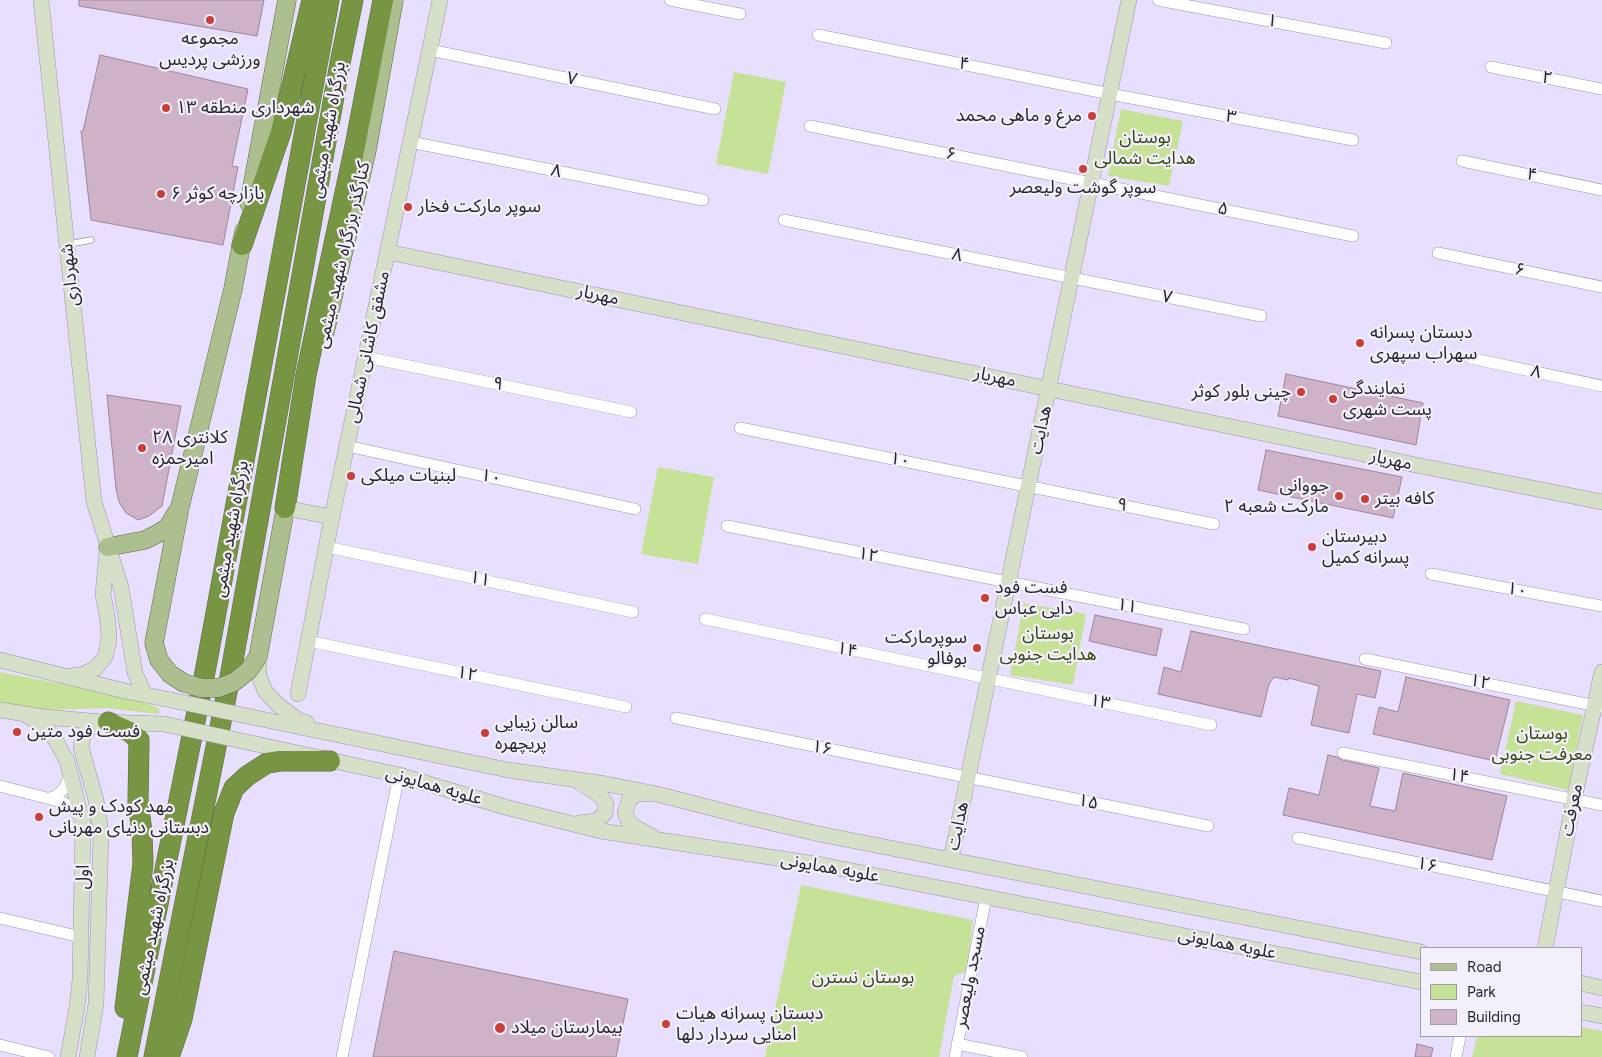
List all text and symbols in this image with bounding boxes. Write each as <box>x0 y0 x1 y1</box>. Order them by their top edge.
street label: ۱ <box>1265 9 1279 33</box>
marker: مجموعه ورزشی پردیس <box>204 14 216 26</box>
place label: مجموعه ورزشی پردیس <box>159 28 261 70</box>
street label: ۴ <box>957 52 971 76</box>
street label: بزرگراه شهید میثمی <box>305 60 351 200</box>
street label: ۲ <box>1540 66 1554 90</box>
street label: ۷ <box>565 67 579 91</box>
place label: شهرداری منطقه ۱۳ <box>176 97 315 119</box>
marker: شهرداری منطقه ۱۳ <box>160 102 172 114</box>
place label: مرغ و ماهی محمد <box>956 105 1082 127</box>
street label: ۳ <box>1224 105 1238 129</box>
marker: مرغ و ماهی محمد <box>1086 110 1098 122</box>
park label: بوستان هدایت شمالی <box>1094 127 1196 170</box>
street label: ۶ <box>944 142 958 166</box>
street label: کنارگذر بزرگراه شهید میثمی <box>311 159 375 351</box>
street label: ۸ <box>549 159 563 183</box>
marker: سوپر گوشت ولیعصر <box>1077 163 1089 175</box>
street label: ۴ <box>1525 163 1539 187</box>
place label: سوپر گوشت ولیعصر <box>1010 177 1156 199</box>
place label: بازارچه کوثر ۶ <box>171 183 264 205</box>
marker: بازارچه کوثر ۶ <box>155 188 167 200</box>
place label: سوپر مارکت فخار <box>418 196 541 218</box>
street label: ۵ <box>1216 197 1230 221</box>
marker: سوپر مارکت فخار <box>402 201 414 213</box>
street label: شهرداری <box>56 243 84 307</box>
street label: ۸ <box>950 243 964 267</box>
street label: ۶ <box>1513 258 1527 282</box>
street label: مشفق کاشانی شمالی <box>341 269 395 425</box>
street label: مهریار <box>575 280 621 310</box>
street label: ۷ <box>1160 285 1174 309</box>
place label: دبستان پسرانه سهراب سپهری <box>1370 322 1477 364</box>
marker: دبستان پسرانه سهراب سپهری <box>1354 337 1366 349</box>
street label: ۸ <box>1529 360 1543 384</box>
street label: مهریار <box>972 362 1018 392</box>
street label: ۹ <box>491 372 505 396</box>
place label: نمایندگی پست شهری <box>1343 378 1432 420</box>
place label: چینی بلور کوثر <box>1192 381 1291 403</box>
marker: چینی بلور کوثر <box>1295 386 1307 398</box>
marker: نمایندگی پست شهری <box>1327 393 1339 405</box>
street label: هدایت <box>1025 404 1057 456</box>
place label: کلانتری ۲۸ امیرحمزه <box>152 427 228 469</box>
marker: کلانتری ۲۸ امیرحمزه <box>136 442 148 454</box>
street label: مهریار <box>1368 445 1414 475</box>
street label: ۱۰ <box>888 447 912 473</box>
street label: بزرگراه شهید میثمی <box>208 459 254 599</box>
street label: ۱۰ <box>479 464 503 490</box>
place label: لبنیات میلکی <box>361 465 456 487</box>
marker: لبنیات میلکی <box>345 470 357 482</box>
place label: جووانی مارکت شعبه ۲ <box>1224 475 1329 518</box>
place label: کافه بیتر <box>1375 488 1434 510</box>
marker: جووانی مارکت شعبه ۲ <box>1333 490 1345 502</box>
street label: ۹ <box>1115 493 1129 517</box>
marker: کافه بیتر <box>1359 493 1371 505</box>
place label: دبیرستان پسرانه کمیل <box>1322 526 1409 568</box>
marker: دبیرستان پسرانه کمیل <box>1306 541 1318 553</box>
street label: ۱۲ <box>856 542 880 568</box>
street label: ۱۱ <box>468 566 492 592</box>
place label: فست فود دایی عباس <box>995 577 1073 620</box>
street label: ۱۰ <box>1505 577 1529 603</box>
marker: فست فود دایی عباس <box>979 592 991 604</box>
street label: ۱۱ <box>1115 593 1139 619</box>
park label: بوستان هدایت جنوبی <box>999 623 1097 666</box>
place label: سوپرمارکت بوفالو <box>885 627 967 670</box>
street label: ۱۴ <box>835 637 859 663</box>
marker: سوپرمارکت بوفالو <box>971 642 983 654</box>
street label: ۱۲ <box>455 661 479 687</box>
street label: ۱۲ <box>1468 669 1492 695</box>
street label: ۱۳ <box>1088 689 1112 715</box>
place label: سالن زیبایی پریچهره <box>495 712 578 754</box>
place label: فست فود متین <box>27 721 140 743</box>
park label: بوستان معرفت جنوبی <box>1492 723 1592 766</box>
marker: فست فود متین <box>11 726 23 738</box>
marker: سالن زیبایی پریچهره <box>479 727 491 739</box>
street label: ۱۶ <box>810 735 834 761</box>
street label: علویه همایونی <box>383 762 485 810</box>
street label: ۱۴ <box>1447 763 1471 789</box>
street label: معرفت <box>1556 782 1588 838</box>
street label: ۱۵ <box>1076 789 1100 815</box>
place label: مهد کودک و پیش دبستانی دنیای‌ مهربانی <box>49 796 209 839</box>
street label: هدایت <box>942 800 974 852</box>
marker: مهد کودک و پیش دبستانی دنیای‌ مهربانی <box>33 811 45 823</box>
street label: علویه همایونی <box>779 849 881 887</box>
street label: ۱۶ <box>1415 852 1439 878</box>
street label: بزرگراه شهید میثمی <box>129 857 179 997</box>
street label: اول <box>72 864 94 890</box>
street label: مسجد ولیعصر <box>950 924 990 1030</box>
street label: علویه همایونی <box>1176 924 1278 964</box>
legend <box>1420 947 1582 1037</box>
text: Road <box>1467 958 1502 976</box>
park label: بوستان نسترن <box>812 967 914 989</box>
text: Park <box>1467 983 1496 1001</box>
place label: دبستان پسرانه هیات امنایی سردار دلها <box>676 1003 823 1046</box>
text: Building <box>1467 1008 1521 1026</box>
place label: بیمارستان میلاد <box>511 1017 623 1039</box>
marker: دبستان پسرانه هیات امنایی سردار دلها <box>660 1018 672 1030</box>
marker: بیمارستان میلاد <box>493 1021 507 1035</box>

